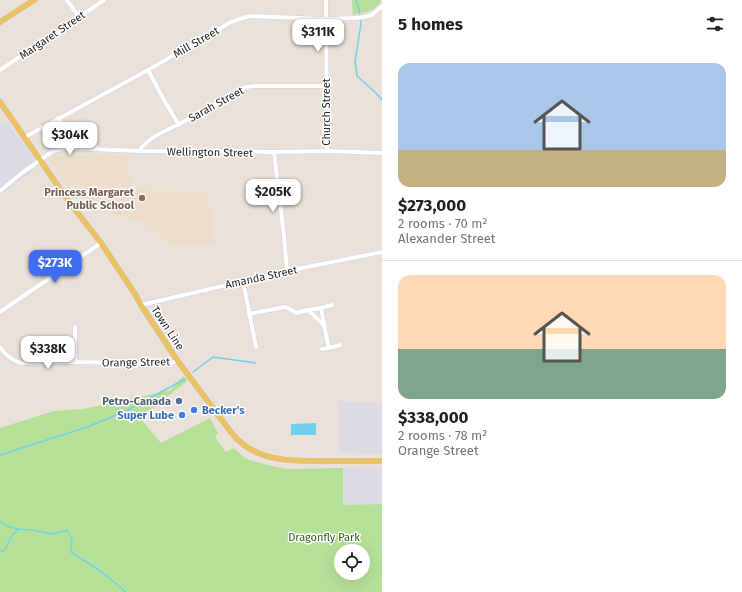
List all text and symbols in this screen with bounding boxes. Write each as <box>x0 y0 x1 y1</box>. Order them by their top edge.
street label: Margaret Street <box>17 9 88 62</box>
icon: filters <box>704 13 726 35</box>
text: 5 homes <box>398 14 463 35</box>
pin: $311K <box>290 19 346 53</box>
street label: Mill Street <box>171 24 222 61</box>
text: $311K <box>301 24 335 39</box>
street label: Church Street <box>320 78 333 146</box>
street label: Sarah Street <box>186 84 246 125</box>
icon: home <box>526 89 598 161</box>
pin: $304K <box>42 122 98 156</box>
text: $304K <box>51 127 89 142</box>
street label: Wellington Street <box>167 145 253 160</box>
pin: $205K <box>245 179 301 213</box>
text: $205K <box>255 184 291 199</box>
place label: Princess Margaret Public School <box>44 186 135 212</box>
marker: Princess Margaret Public School <box>137 193 147 203</box>
text: $273,000 <box>398 195 466 216</box>
text: 2 rooms · 70 m² <box>398 216 488 231</box>
text: Alexander Street <box>398 231 496 246</box>
pin: $273K <box>27 250 83 284</box>
text: $273K <box>38 255 72 270</box>
street label: Amanda Street <box>224 263 298 291</box>
icon: home <box>526 301 598 373</box>
street label: Town Line <box>149 304 187 353</box>
pin: $338K <box>20 336 76 370</box>
text: $338K <box>30 341 66 356</box>
street label: Orange Street <box>102 355 170 370</box>
place label: Petro-Canada <box>102 395 171 408</box>
marker: Petro-Canada <box>174 396 184 406</box>
place label: Becker's <box>202 404 245 417</box>
marker: Becker's <box>189 405 199 415</box>
text: $338,000 <box>398 407 469 428</box>
place label: Super Lube <box>117 409 174 422</box>
marker: Super Lube <box>177 410 187 420</box>
text: 2 rooms · 78 m² <box>398 428 487 443</box>
text: Orange Street <box>398 443 479 458</box>
park label: Dragonfly Park <box>288 531 360 544</box>
map controls <box>334 544 370 580</box>
button: locate <box>334 544 370 580</box>

